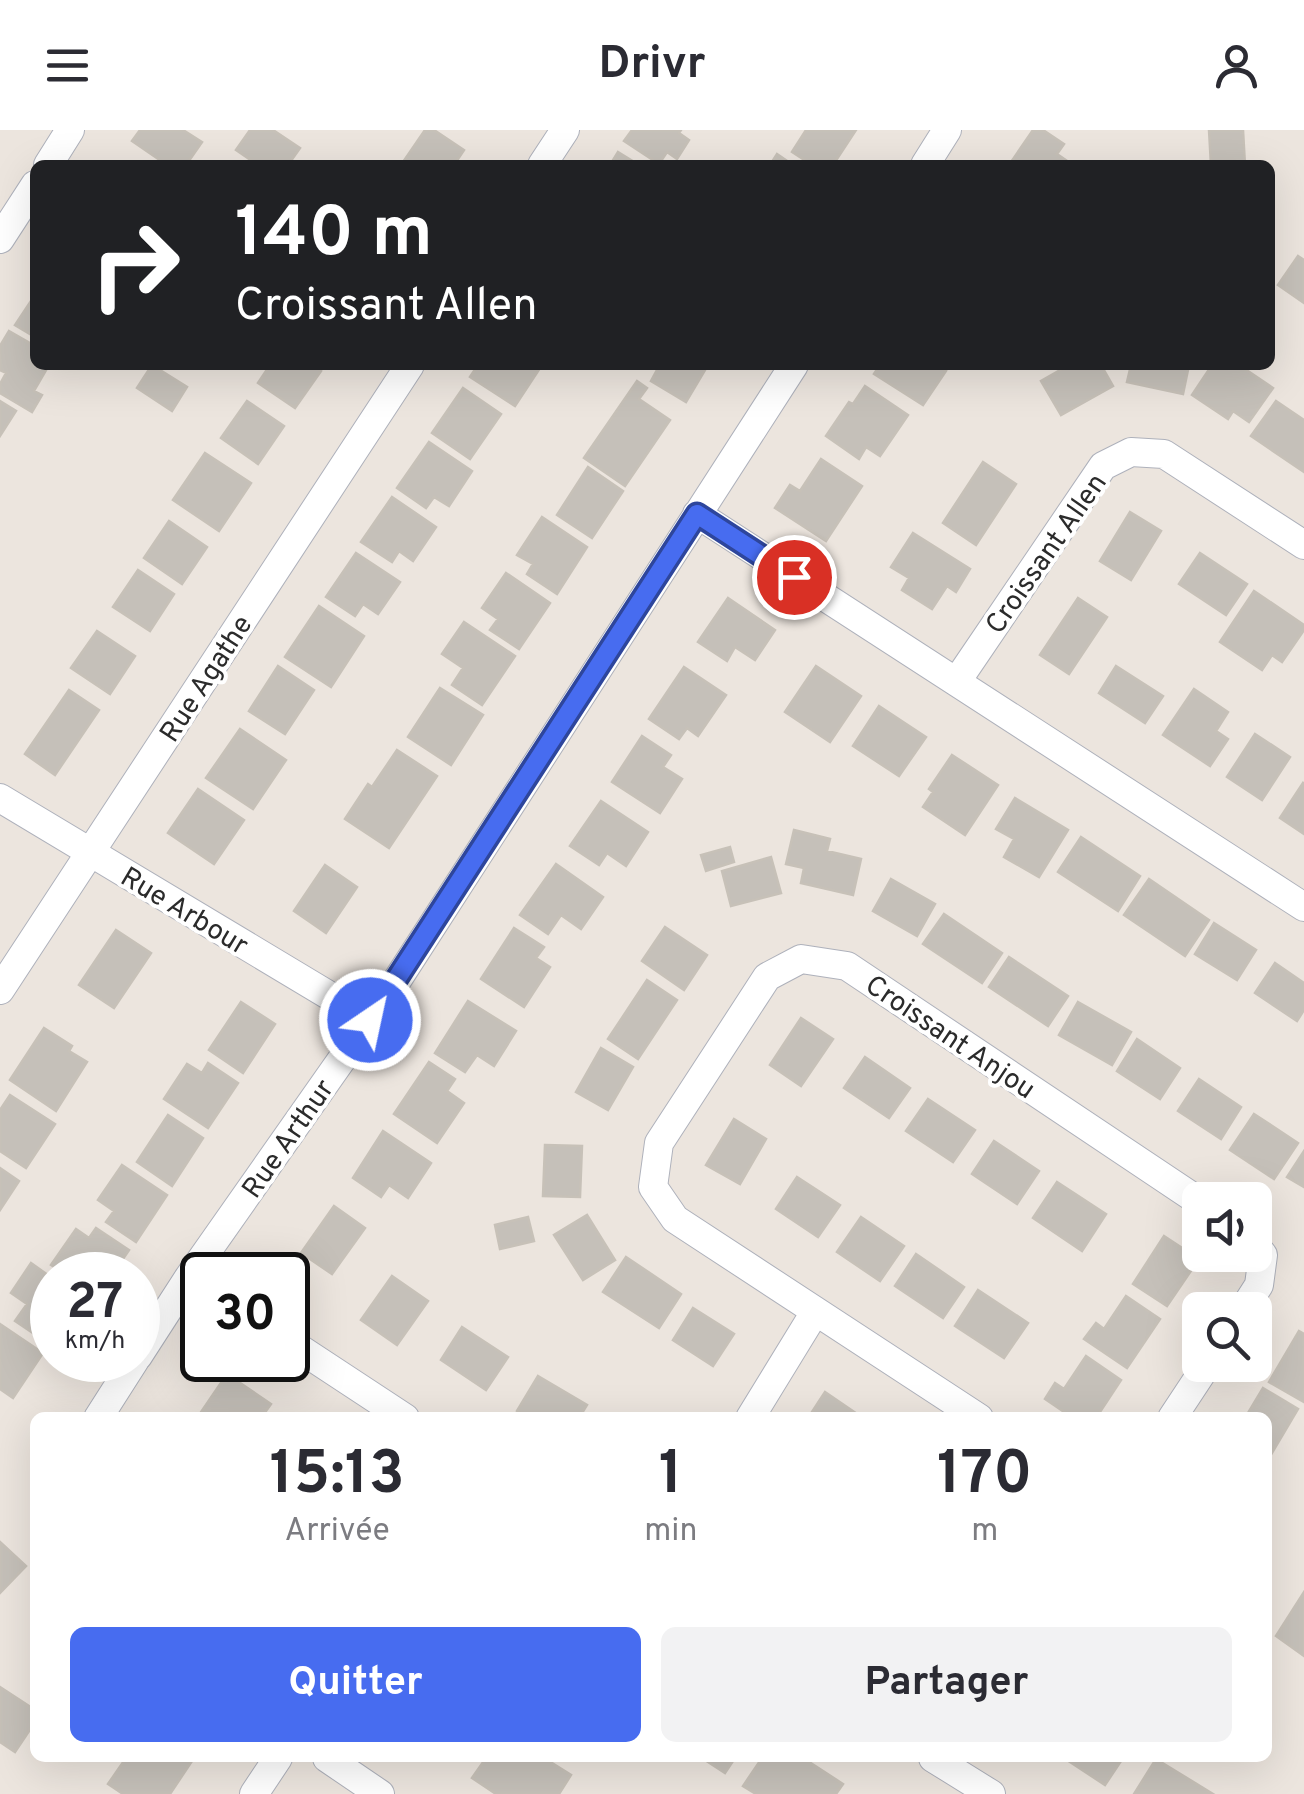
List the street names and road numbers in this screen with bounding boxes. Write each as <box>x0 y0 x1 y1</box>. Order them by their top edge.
street label: Croissant Allen <box>979 467 1116 642</box>
street label: Rue Agathe <box>153 609 262 750</box>
street label: Rue Arbour <box>113 860 254 965</box>
street label: Croissant Anjou <box>857 968 1041 1109</box>
street label: Rue Arthur <box>235 1073 344 1206</box>

